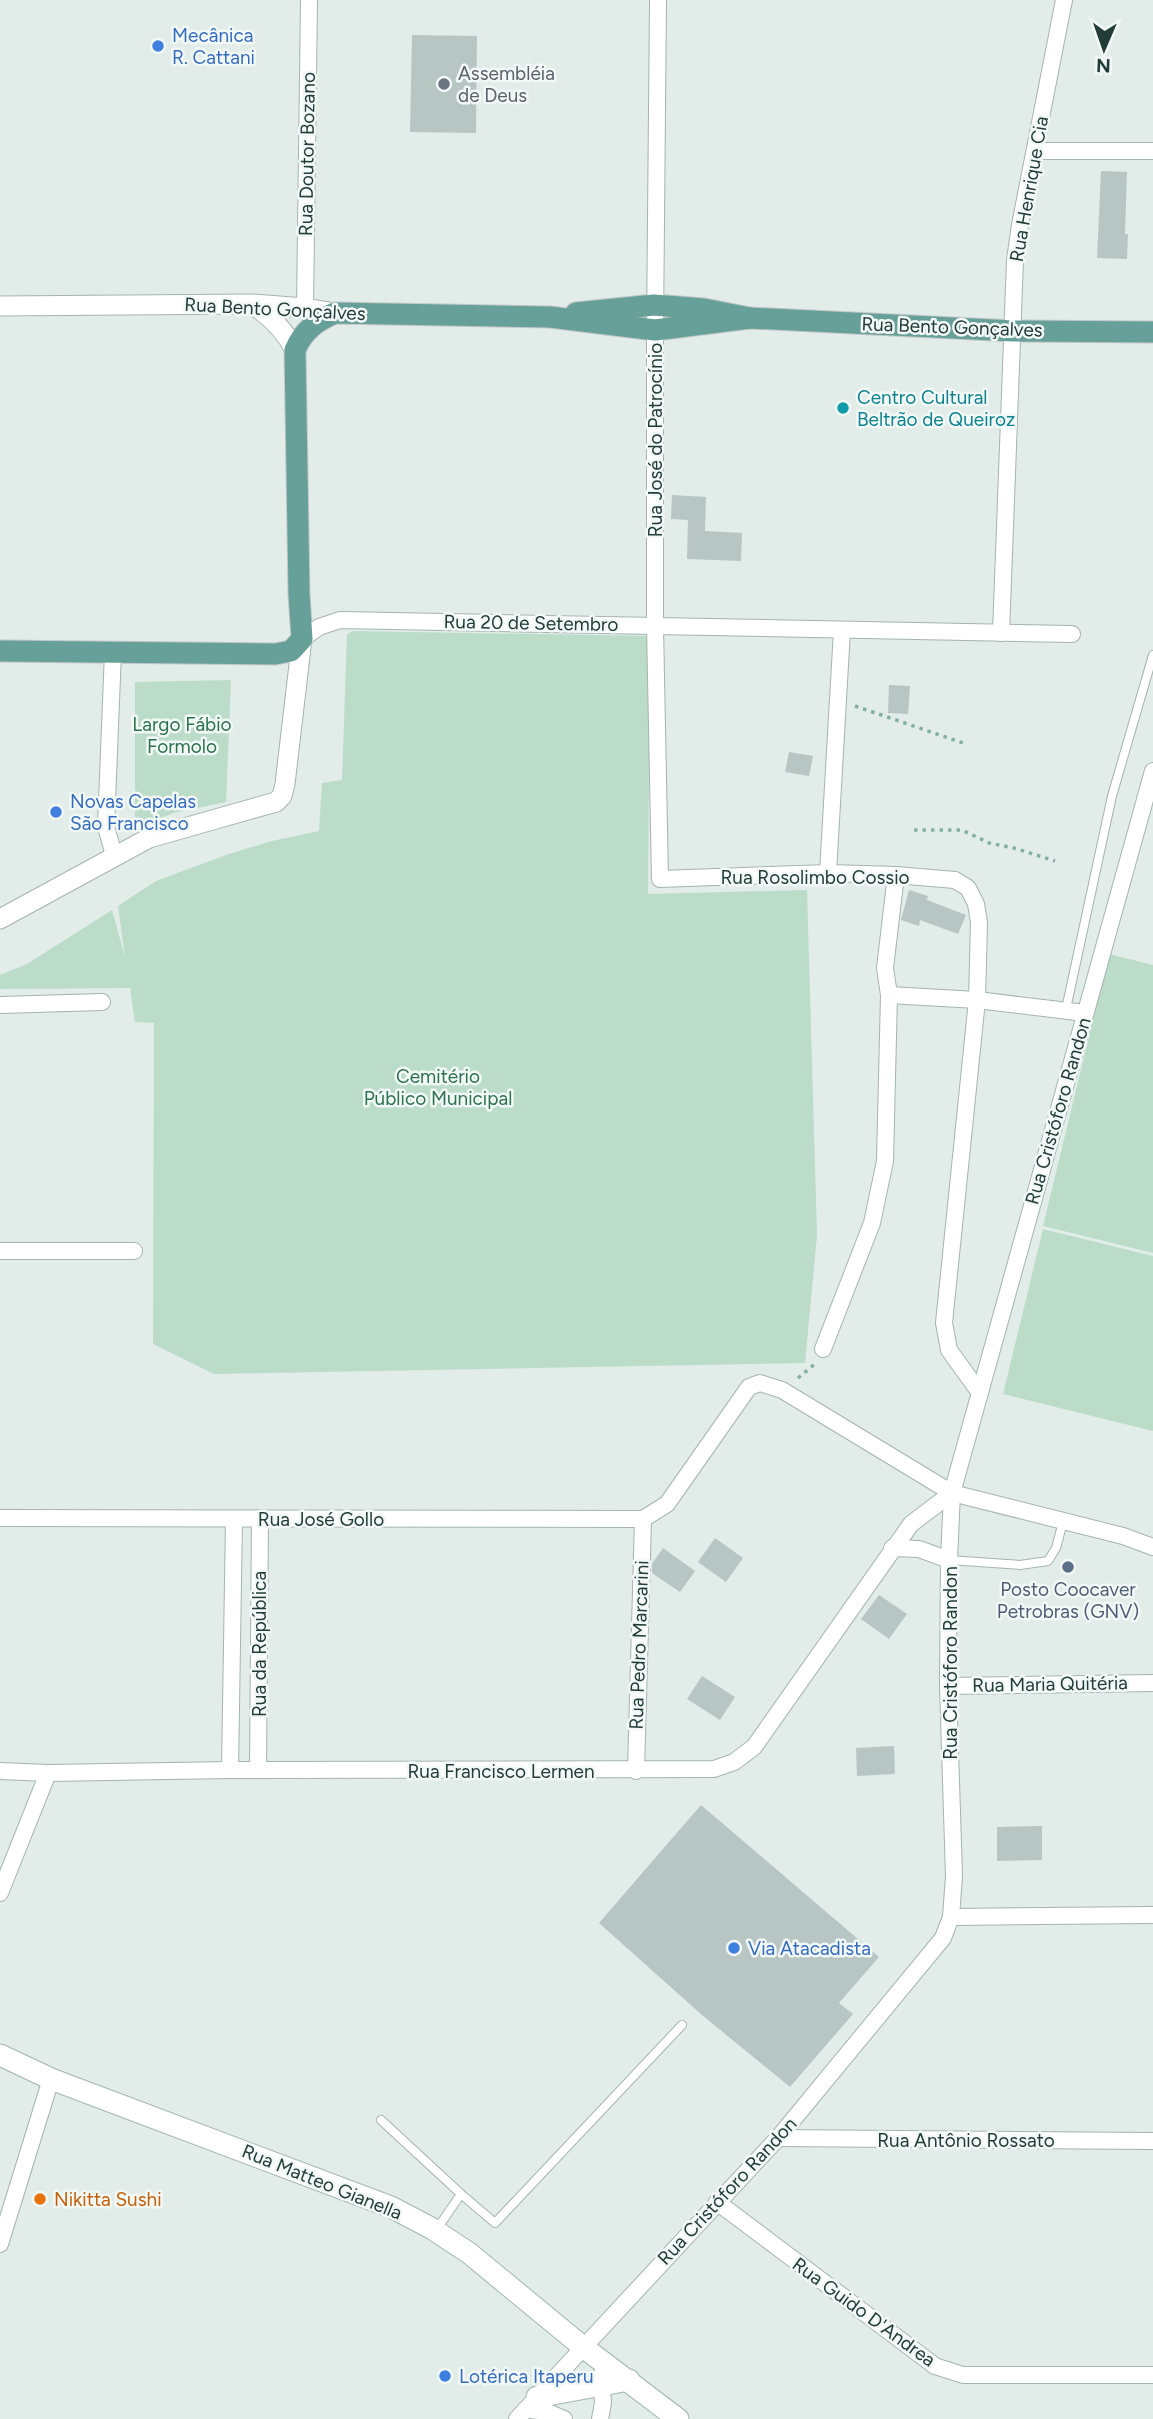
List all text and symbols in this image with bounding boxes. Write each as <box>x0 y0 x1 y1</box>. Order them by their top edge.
north arrow <box>1069 14 1139 84</box>
place label: Mecânica R. Cattani <box>172 24 255 69</box>
marker: Mecânica R. Cattani <box>150 38 166 54</box>
text: N <box>1096 54 1111 77</box>
place label: Assembléia de Deus <box>458 62 555 107</box>
street label: Rua Doutor Bozano <box>294 72 320 236</box>
marker: Assembléia de Deus <box>436 76 452 92</box>
street label: Rua Henrique Cia <box>1005 114 1053 264</box>
street label: Rua Bento Gonçalves <box>184 293 366 325</box>
street label: Rua Bento Gonçalves <box>861 312 1043 342</box>
street label: Rua José do Patrocínio <box>644 343 667 537</box>
place label: Centro Cultural Beltrão de Queiroz <box>857 386 1015 431</box>
marker: Centro Cultural Beltrão de Queiroz <box>835 400 851 416</box>
street label: Rua 20 de Setembro <box>443 610 619 636</box>
park label: Largo Fábio Formolo <box>132 713 232 758</box>
place label: Novas Capelas São Francisco <box>70 790 196 835</box>
marker: Novas Capelas São Francisco <box>48 804 64 820</box>
street label: Rua Rosolimbo Cossio <box>720 866 910 889</box>
street label: Rua Cristóforo Randon <box>1020 1015 1096 1207</box>
park label: Cemitério Público Municipal <box>364 1065 512 1110</box>
street label: Rua José Gollo <box>258 1508 384 1531</box>
marker: Posto Coocaver Petrobras (GNV) <box>1060 1559 1076 1575</box>
street label: Rua Pedro Marcarini <box>625 1560 653 1730</box>
street label: Rua Cristóforo Randon <box>939 1566 962 1760</box>
street label: Rua da República <box>248 1571 271 1717</box>
place label: Posto Coocaver Petrobras (GNV) <box>997 1578 1139 1623</box>
street label: Rua Maria Quitéria <box>972 1671 1128 1697</box>
street label: Rua Francisco Lermen <box>407 1760 595 1783</box>
place label: Via Atacadista <box>748 1937 871 1960</box>
marker: Via Atacadista <box>726 1940 742 1956</box>
street label: Rua Cristóforo Randon <box>653 2112 801 2270</box>
street label: Rua Antônio Rossato <box>877 2129 1055 2152</box>
street label: Rua Matteo Gianella <box>239 2139 405 2225</box>
place label: Nikitta Sushi <box>54 2188 162 2211</box>
marker: Nikitta Sushi <box>32 2191 48 2207</box>
street label: Rua Guido D'Andrea <box>788 2252 940 2372</box>
place label: Lotérica Itaperu <box>459 2365 594 2388</box>
marker: Lotérica Itaperu <box>437 2368 453 2384</box>

